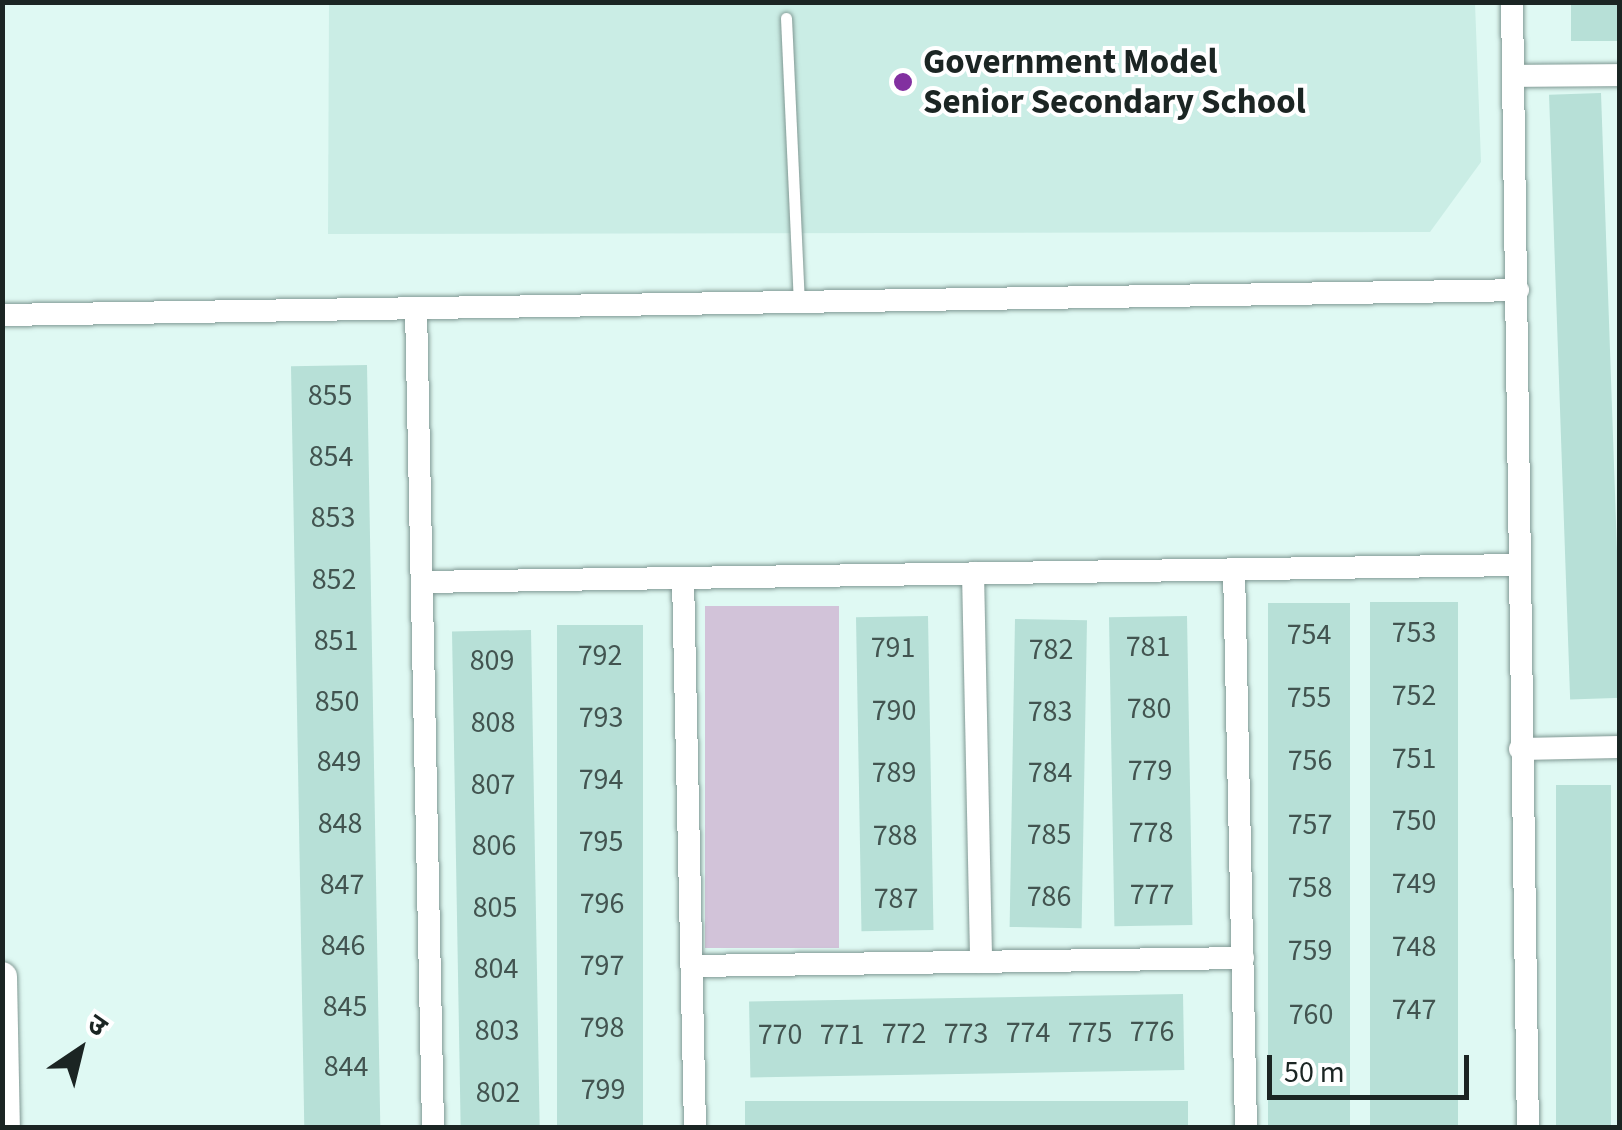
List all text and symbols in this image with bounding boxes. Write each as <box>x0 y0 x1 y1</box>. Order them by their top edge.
place label: Government Model Senior Secondary School <box>923 41 1306 123</box>
marker: Government Model Senior Secondary School <box>892 71 914 93</box>
house number: 855 <box>308 378 352 414</box>
house number: 854 <box>309 439 353 475</box>
house number: 853 <box>311 500 355 536</box>
house number: 852 <box>312 562 356 598</box>
house number: 753 <box>1392 615 1436 651</box>
house number: 754 <box>1287 617 1331 653</box>
house number: 851 <box>314 623 358 659</box>
house number: 781 <box>1126 629 1170 665</box>
house number: 791 <box>871 630 915 666</box>
house number: 782 <box>1029 632 1073 668</box>
house number: 792 <box>578 638 622 674</box>
house number: 809 <box>470 643 514 679</box>
house number: 752 <box>1392 678 1436 714</box>
house number: 755 <box>1287 680 1331 716</box>
house number: 850 <box>315 684 359 720</box>
house number: 780 <box>1127 691 1171 727</box>
house number: 790 <box>872 693 916 729</box>
house number: 783 <box>1028 694 1072 730</box>
house number: 793 <box>579 700 623 736</box>
house number: 808 <box>471 705 515 741</box>
house number: 751 <box>1392 741 1436 777</box>
house number: 756 <box>1288 743 1332 779</box>
house number: 849 <box>317 744 361 780</box>
house number: 779 <box>1128 753 1172 789</box>
house number: 789 <box>872 755 916 791</box>
house number: 784 <box>1028 755 1072 791</box>
house number: 794 <box>579 762 623 798</box>
house number: 807 <box>471 767 515 803</box>
house number: 750 <box>1392 803 1436 839</box>
house number: 848 <box>318 806 362 842</box>
house number: 757 <box>1288 807 1332 843</box>
house number: 778 <box>1129 815 1173 851</box>
house number: 785 <box>1027 817 1071 853</box>
house number: 788 <box>873 818 917 854</box>
house number: 795 <box>579 824 623 860</box>
house number: 806 <box>472 828 516 864</box>
house number: 749 <box>1392 866 1436 902</box>
house number: 847 <box>320 867 364 903</box>
house number: 758 <box>1288 870 1332 906</box>
house number: 777 <box>1130 877 1174 913</box>
house number: 786 <box>1027 879 1071 915</box>
house number: 787 <box>874 881 918 917</box>
house number: 796 <box>580 886 624 922</box>
house number: 805 <box>473 890 517 926</box>
house number: 846 <box>321 928 365 964</box>
house number: 748 <box>1392 929 1436 965</box>
house number: 759 <box>1288 933 1332 969</box>
house number: 797 <box>580 948 624 984</box>
house number: 804 <box>474 951 518 987</box>
house number: 845 <box>323 989 367 1025</box>
house number: 747 <box>1392 992 1436 1028</box>
house number: 760 <box>1289 997 1333 1033</box>
north arrow <box>30 1000 130 1100</box>
text: उ <box>79 1004 115 1047</box>
house number: 798 <box>580 1010 624 1046</box>
house number: 803 <box>475 1013 519 1049</box>
house number: 776 <box>1130 1014 1174 1050</box>
house number: 774 <box>1006 1015 1050 1051</box>
house number: 775 <box>1068 1015 1112 1051</box>
house number: 772 <box>882 1016 926 1052</box>
house number: 773 <box>944 1016 988 1052</box>
house number: 770 <box>758 1017 802 1053</box>
house number: 771 <box>820 1017 864 1053</box>
scale bar <box>1272 1035 1474 1097</box>
house number: 844 <box>324 1049 368 1085</box>
text: 50 m <box>1284 1051 1345 1094</box>
house number: 799 <box>581 1072 625 1108</box>
house number: 802 <box>476 1075 520 1111</box>

